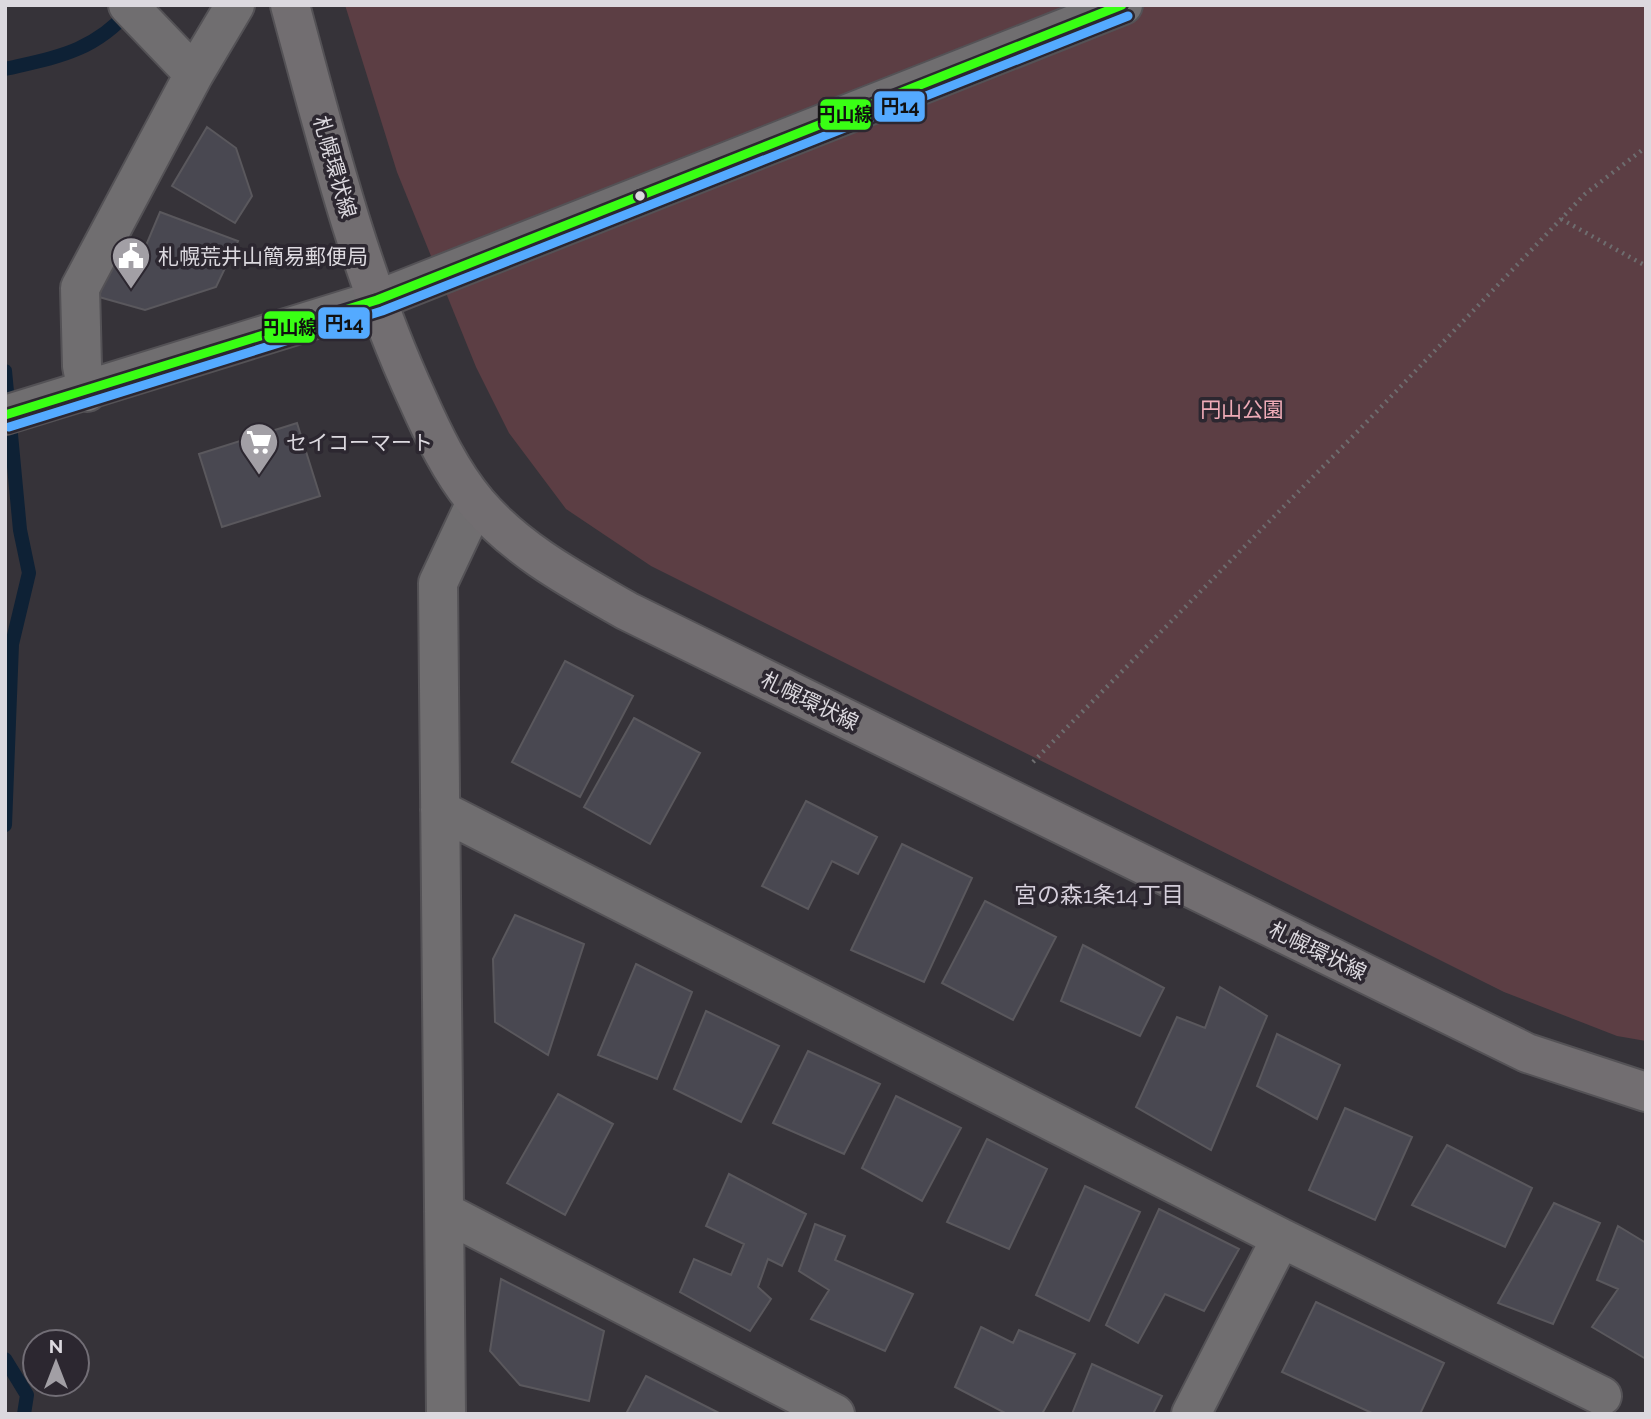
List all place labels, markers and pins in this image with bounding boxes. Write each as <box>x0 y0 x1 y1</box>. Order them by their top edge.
unlabelled marker <box>633 189 647 203</box>
public building icon: 札幌荒井山簡易郵便局 <box>110 235 152 290</box>
place label: 札幌荒井山簡易郵便局 <box>158 244 368 269</box>
supermarket icon: セイコーマート <box>238 421 280 476</box>
place label: セイコーマート <box>286 430 433 455</box>

